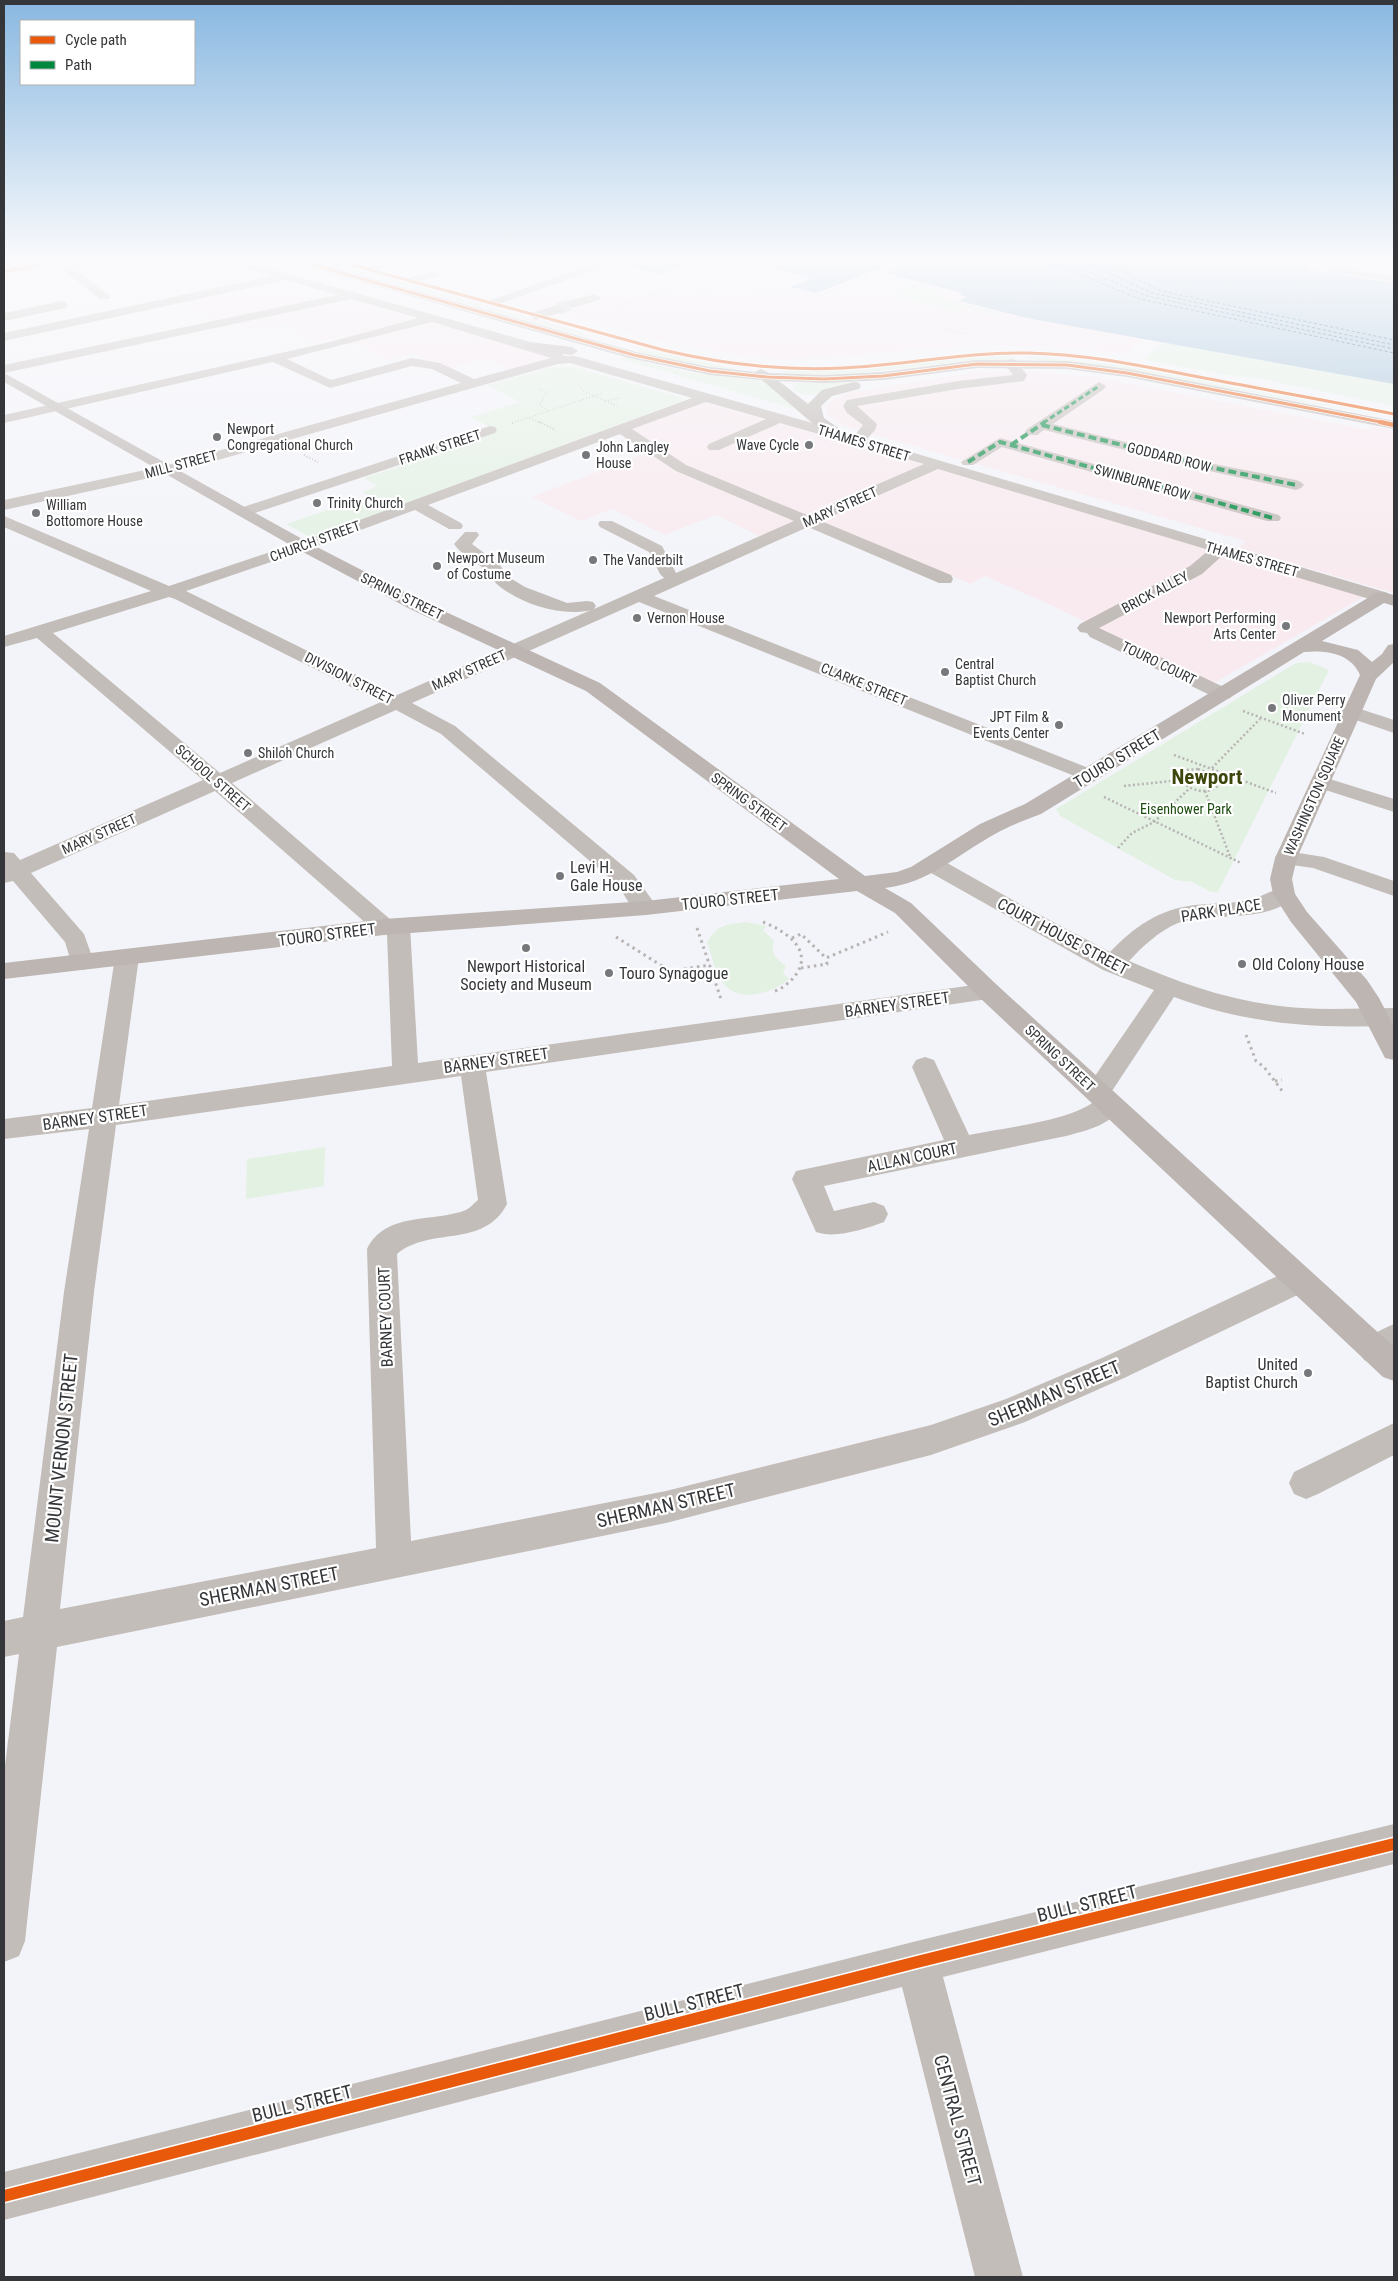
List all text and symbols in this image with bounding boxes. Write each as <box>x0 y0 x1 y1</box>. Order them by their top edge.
legend <box>20 20 195 85</box>
text: Cycle path <box>65 31 127 49</box>
text: Path <box>65 56 92 74</box>
place label: Newport Congregational Church <box>227 421 353 453</box>
street label: THAMES STREET <box>816 421 912 465</box>
street label: FRANK STREET <box>397 426 483 468</box>
marker: Newport Congregational Church <box>211 431 223 443</box>
place label: Wave Cycle <box>736 437 799 453</box>
place label: John Langley House <box>596 439 669 471</box>
marker: Wave Cycle <box>803 439 815 451</box>
street label: GODDARD ROW <box>1125 439 1213 475</box>
street label: MILL STREET <box>143 447 219 481</box>
marker: John Langley House <box>580 449 592 461</box>
street label: SWINBURNE ROW <box>1093 461 1192 503</box>
street label: MARY STREET <box>800 483 880 531</box>
place label: Trinity Church <box>327 495 403 511</box>
place label: William Bottomore House <box>46 497 143 529</box>
marker: Trinity Church <box>311 497 323 509</box>
marker: William Bottomore House <box>30 507 42 519</box>
street label: CHURCH STREET <box>268 517 362 565</box>
street label: THAMES STREET <box>1204 538 1300 580</box>
place label: Newport Museum of Costume <box>447 550 545 582</box>
place label: The Vanderbilt <box>603 552 683 568</box>
marker: The Vanderbilt <box>587 554 599 566</box>
marker: Newport Museum of Costume <box>431 560 443 572</box>
street label: BRICK ALLEY <box>1119 567 1192 616</box>
street label: SPRING STREET <box>358 569 446 623</box>
place label: Vernon House <box>647 610 725 626</box>
place label: Newport Performing Arts Center <box>1164 610 1276 642</box>
marker: Vernon House <box>631 612 643 624</box>
marker: Newport Performing Arts Center <box>1280 620 1292 632</box>
street label: TOURO COURT <box>1119 638 1199 688</box>
street label: MARY STREET <box>429 646 509 694</box>
street label: DIVISION STREET <box>302 649 396 707</box>
place label: Central Baptist Church <box>955 656 1036 688</box>
street label: CLARKE STREET <box>819 659 909 709</box>
marker: Central Baptist Church <box>939 666 951 678</box>
place label: Oliver Perry Monument <box>1282 692 1346 724</box>
marker: Oliver Perry Monument <box>1266 702 1278 714</box>
place label: JPT Film & Events Center <box>973 709 1049 741</box>
marker: JPT Film & Events Center <box>1053 719 1065 731</box>
street label: TOURO STREET <box>1070 725 1164 792</box>
street label: WASHINGTON SQUARE <box>1281 734 1347 858</box>
street label: SCHOOL STREET <box>172 741 254 815</box>
place label: Shiloh Church <box>258 745 334 761</box>
marker: Shiloh Church <box>242 747 254 759</box>
district label: Newport <box>1172 765 1242 789</box>
street label: SPRING STREET <box>708 769 790 835</box>
park label: Eisenhower Park <box>1140 801 1233 817</box>
street label: MARY STREET <box>59 810 139 858</box>
place label: Levi H. Gale House <box>570 858 642 895</box>
marker: Levi H. Gale House <box>554 870 566 882</box>
street label: TOURO STREET <box>680 885 780 914</box>
street label: COURT HOUSE STREET <box>994 894 1131 979</box>
street label: PARK PLACE <box>1180 895 1262 926</box>
street label: TOURO STREET <box>277 919 377 950</box>
marker: Newport Historical Society and Museum <box>520 942 532 954</box>
place label: Old Colony House <box>1252 955 1364 974</box>
place label: Newport Historical Society and Museum <box>460 957 592 994</box>
marker: Old Colony House <box>1236 958 1248 970</box>
place label: Touro Synagogue <box>619 964 728 983</box>
marker: Touro Synagogue <box>603 967 615 979</box>
street label: BARNEY STREET <box>843 988 951 1021</box>
street label: SPRING STREET <box>1022 1022 1098 1094</box>
street label: BARNEY STREET <box>442 1044 550 1077</box>
street label: BARNEY STREET <box>41 1101 149 1134</box>
street label: ALLAN COURT <box>865 1139 959 1176</box>
street label: BARNEY COURT <box>374 1267 397 1367</box>
street label: MOUNT VERNON STREET <box>40 1352 83 1544</box>
street label: SHERMAN STREET <box>985 1355 1124 1432</box>
place label: United Baptist Church <box>1205 1355 1298 1392</box>
marker: United Baptist Church <box>1302 1367 1314 1379</box>
street label: SHERMAN STREET <box>595 1478 738 1533</box>
street label: SHERMAN STREET <box>197 1562 341 1611</box>
street label: BULL STREET <box>1035 1880 1140 1927</box>
street label: BULL STREET <box>642 1979 747 2026</box>
street label: CENTRAL STREET <box>929 2052 986 2188</box>
street label: BULL STREET <box>250 2080 355 2127</box>

